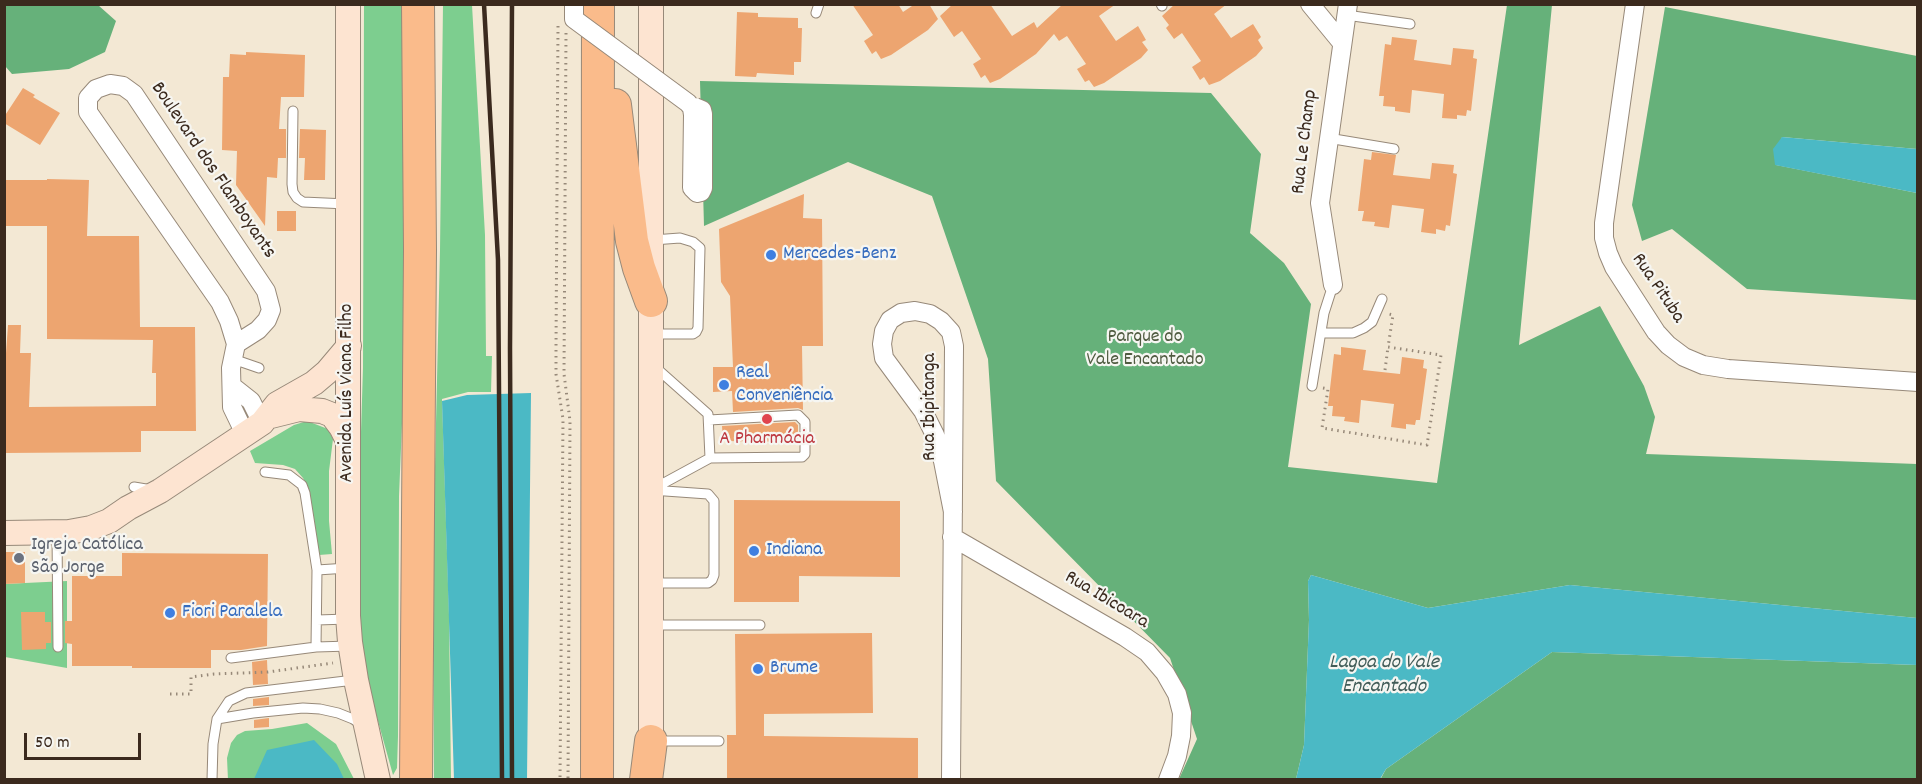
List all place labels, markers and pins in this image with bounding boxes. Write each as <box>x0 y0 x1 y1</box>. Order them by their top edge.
place label: Mercedes-Benz <box>783 243 896 267</box>
marker: Mercedes-Benz <box>764 248 778 262</box>
place label: Real Conveniência <box>736 362 833 409</box>
marker: Real Conveniência <box>717 378 731 392</box>
marker: A Pharmácia <box>760 412 774 426</box>
place label: A Pharmácia <box>719 428 815 452</box>
place label: Igreja Católica São Jorge <box>31 534 143 581</box>
place label: Indiana <box>766 539 822 563</box>
marker: Indiana <box>747 544 761 558</box>
marker: Igreja Católica São Jorge <box>12 551 26 565</box>
place label: Fiori Paralela <box>182 601 282 625</box>
marker: Fiori Paralela <box>163 606 177 620</box>
place label: Brume <box>770 657 818 681</box>
marker: Brume <box>751 662 765 676</box>

